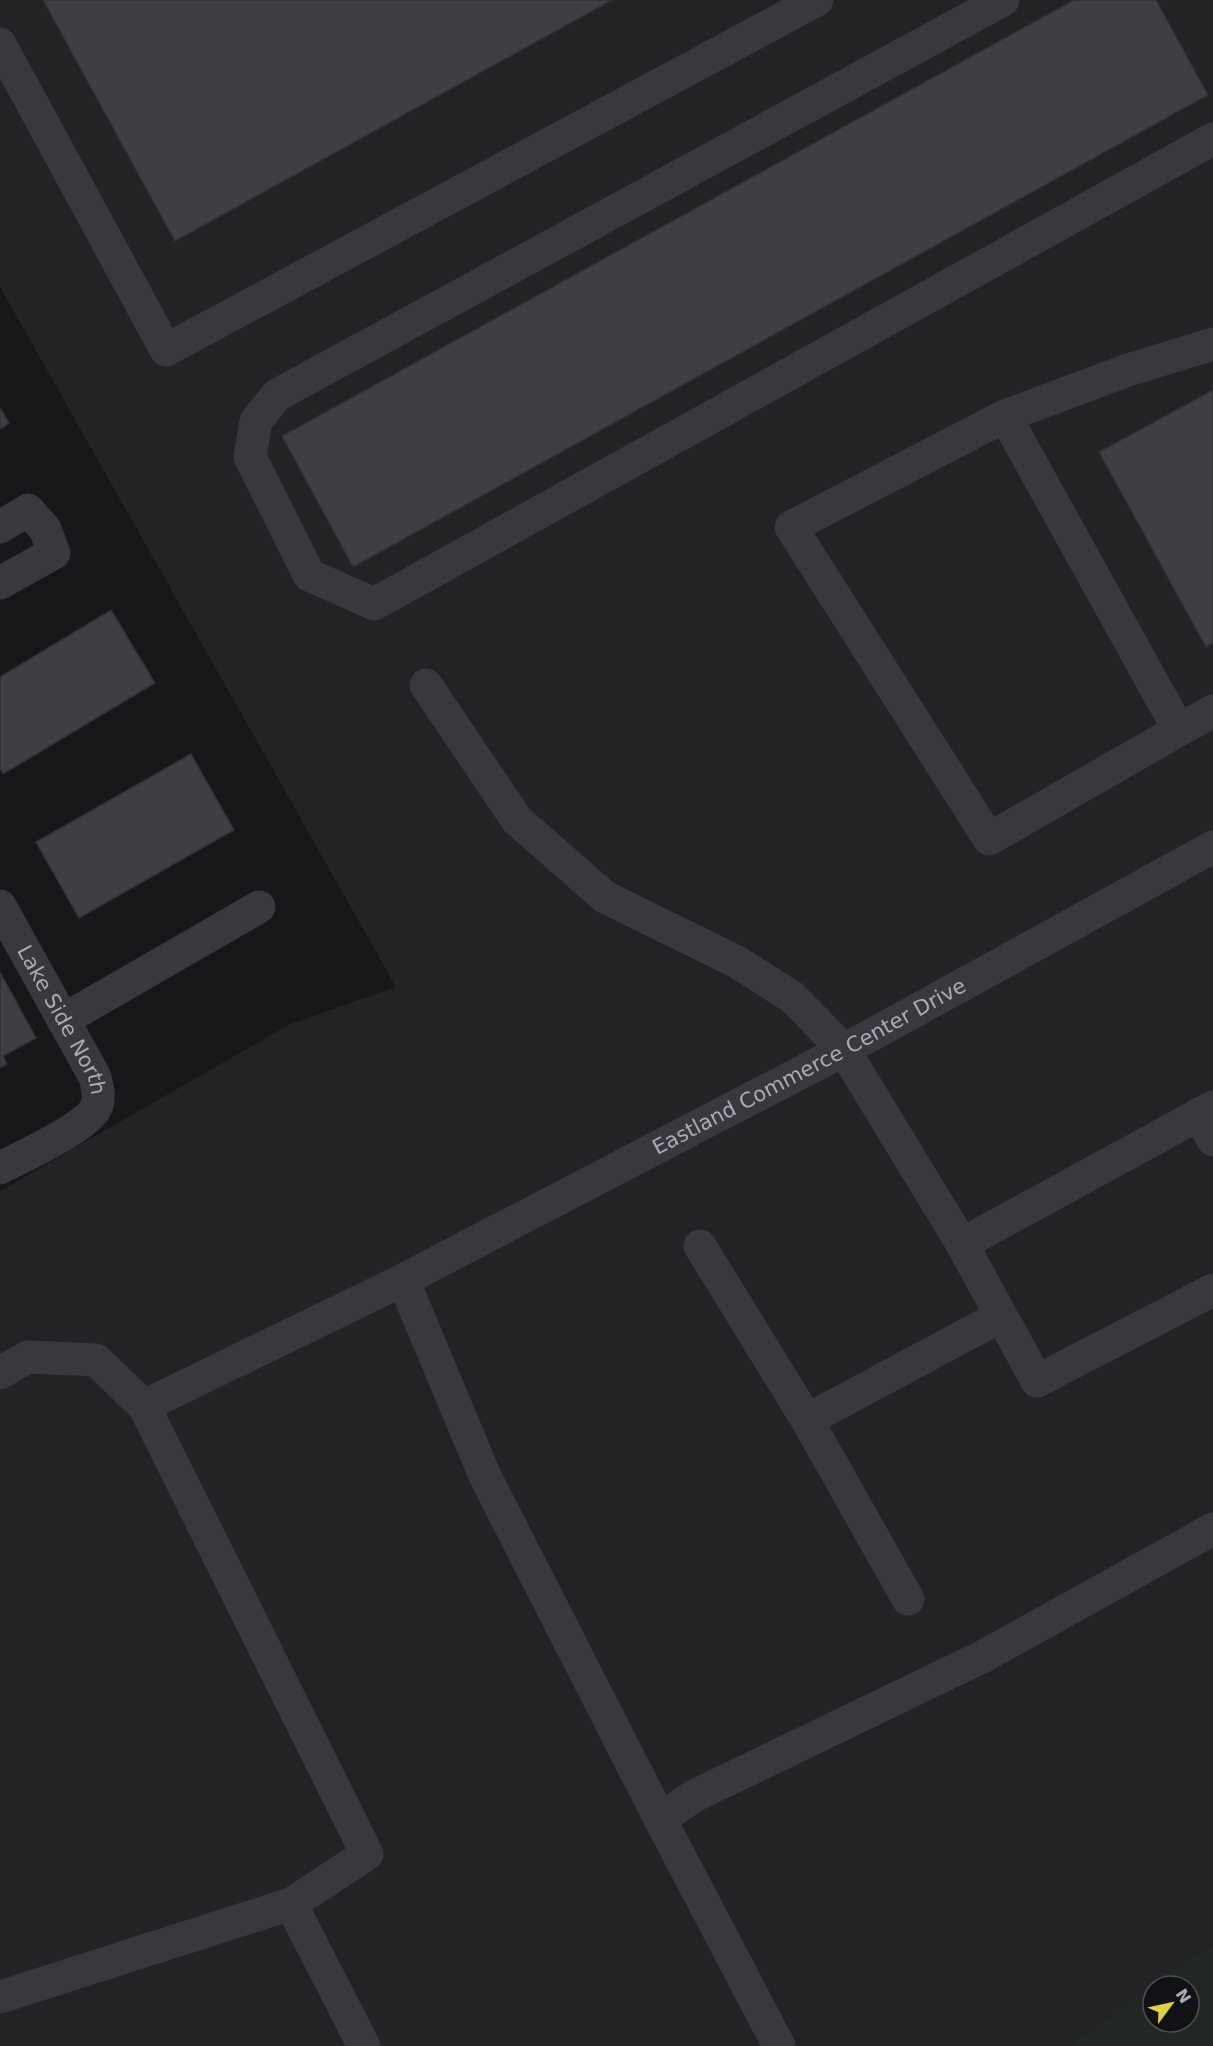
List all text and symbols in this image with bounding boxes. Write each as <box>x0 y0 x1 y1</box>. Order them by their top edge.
street label: Lake Side North <box>12 941 110 1096</box>
street label: Eastland Commerce Center Drive <box>648 973 970 1160</box>
north arrow <box>1141 1974 1201 2034</box>
text: N <box>1172 1985 1195 2007</box>

